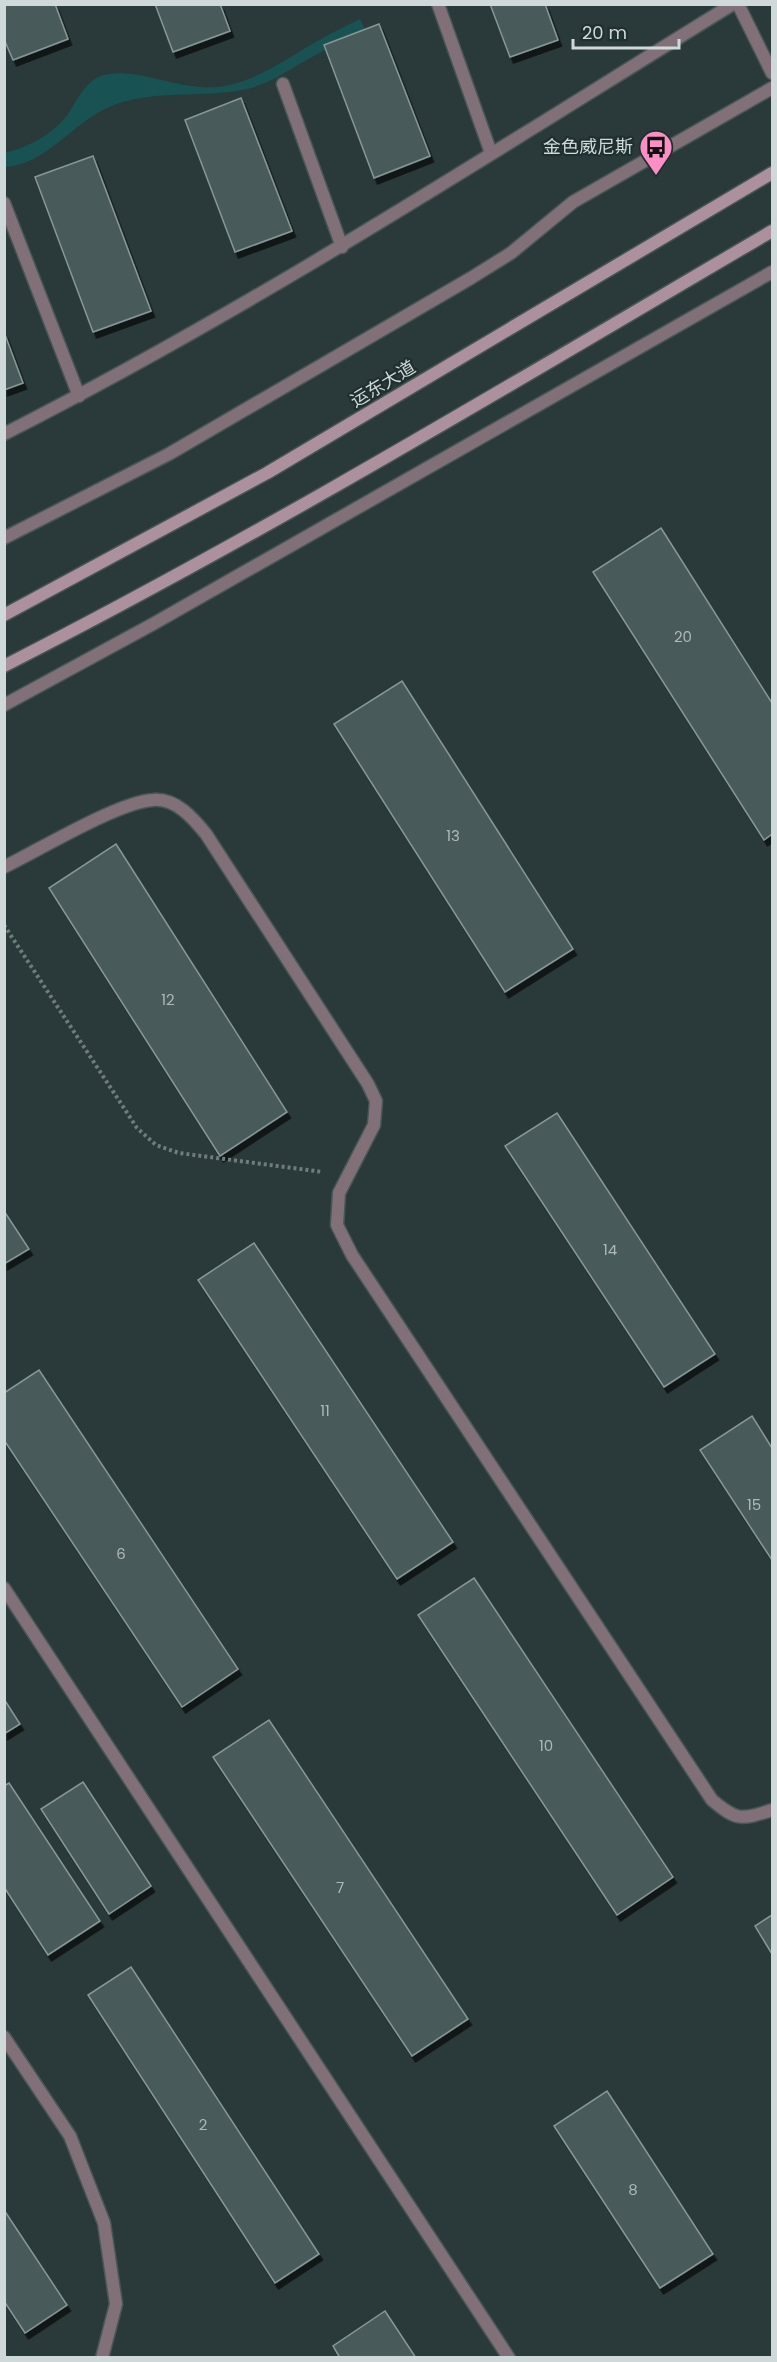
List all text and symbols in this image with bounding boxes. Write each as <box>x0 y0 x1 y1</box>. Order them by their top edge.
scale bar <box>573 12 680 50</box>
text: 20 m <box>582 20 627 45</box>
bus stop icon: 金色威尼斯 <box>638 129 674 176</box>
place label: 金色威尼斯 <box>543 134 633 159</box>
street label: 运东大道 <box>345 354 420 413</box>
house number: 20 <box>674 626 692 647</box>
house number: 13 <box>446 825 460 846</box>
house number: 12 <box>161 989 175 1010</box>
house number: 14 <box>603 1239 617 1260</box>
house number: 11 <box>320 1400 330 1421</box>
house number: 15 <box>747 1494 761 1515</box>
house number: 6 <box>116 1543 126 1564</box>
house number: 10 <box>539 1735 553 1756</box>
house number: 7 <box>336 1877 344 1898</box>
house number: 2 <box>199 2114 207 2135</box>
house number: 8 <box>628 2179 638 2200</box>

